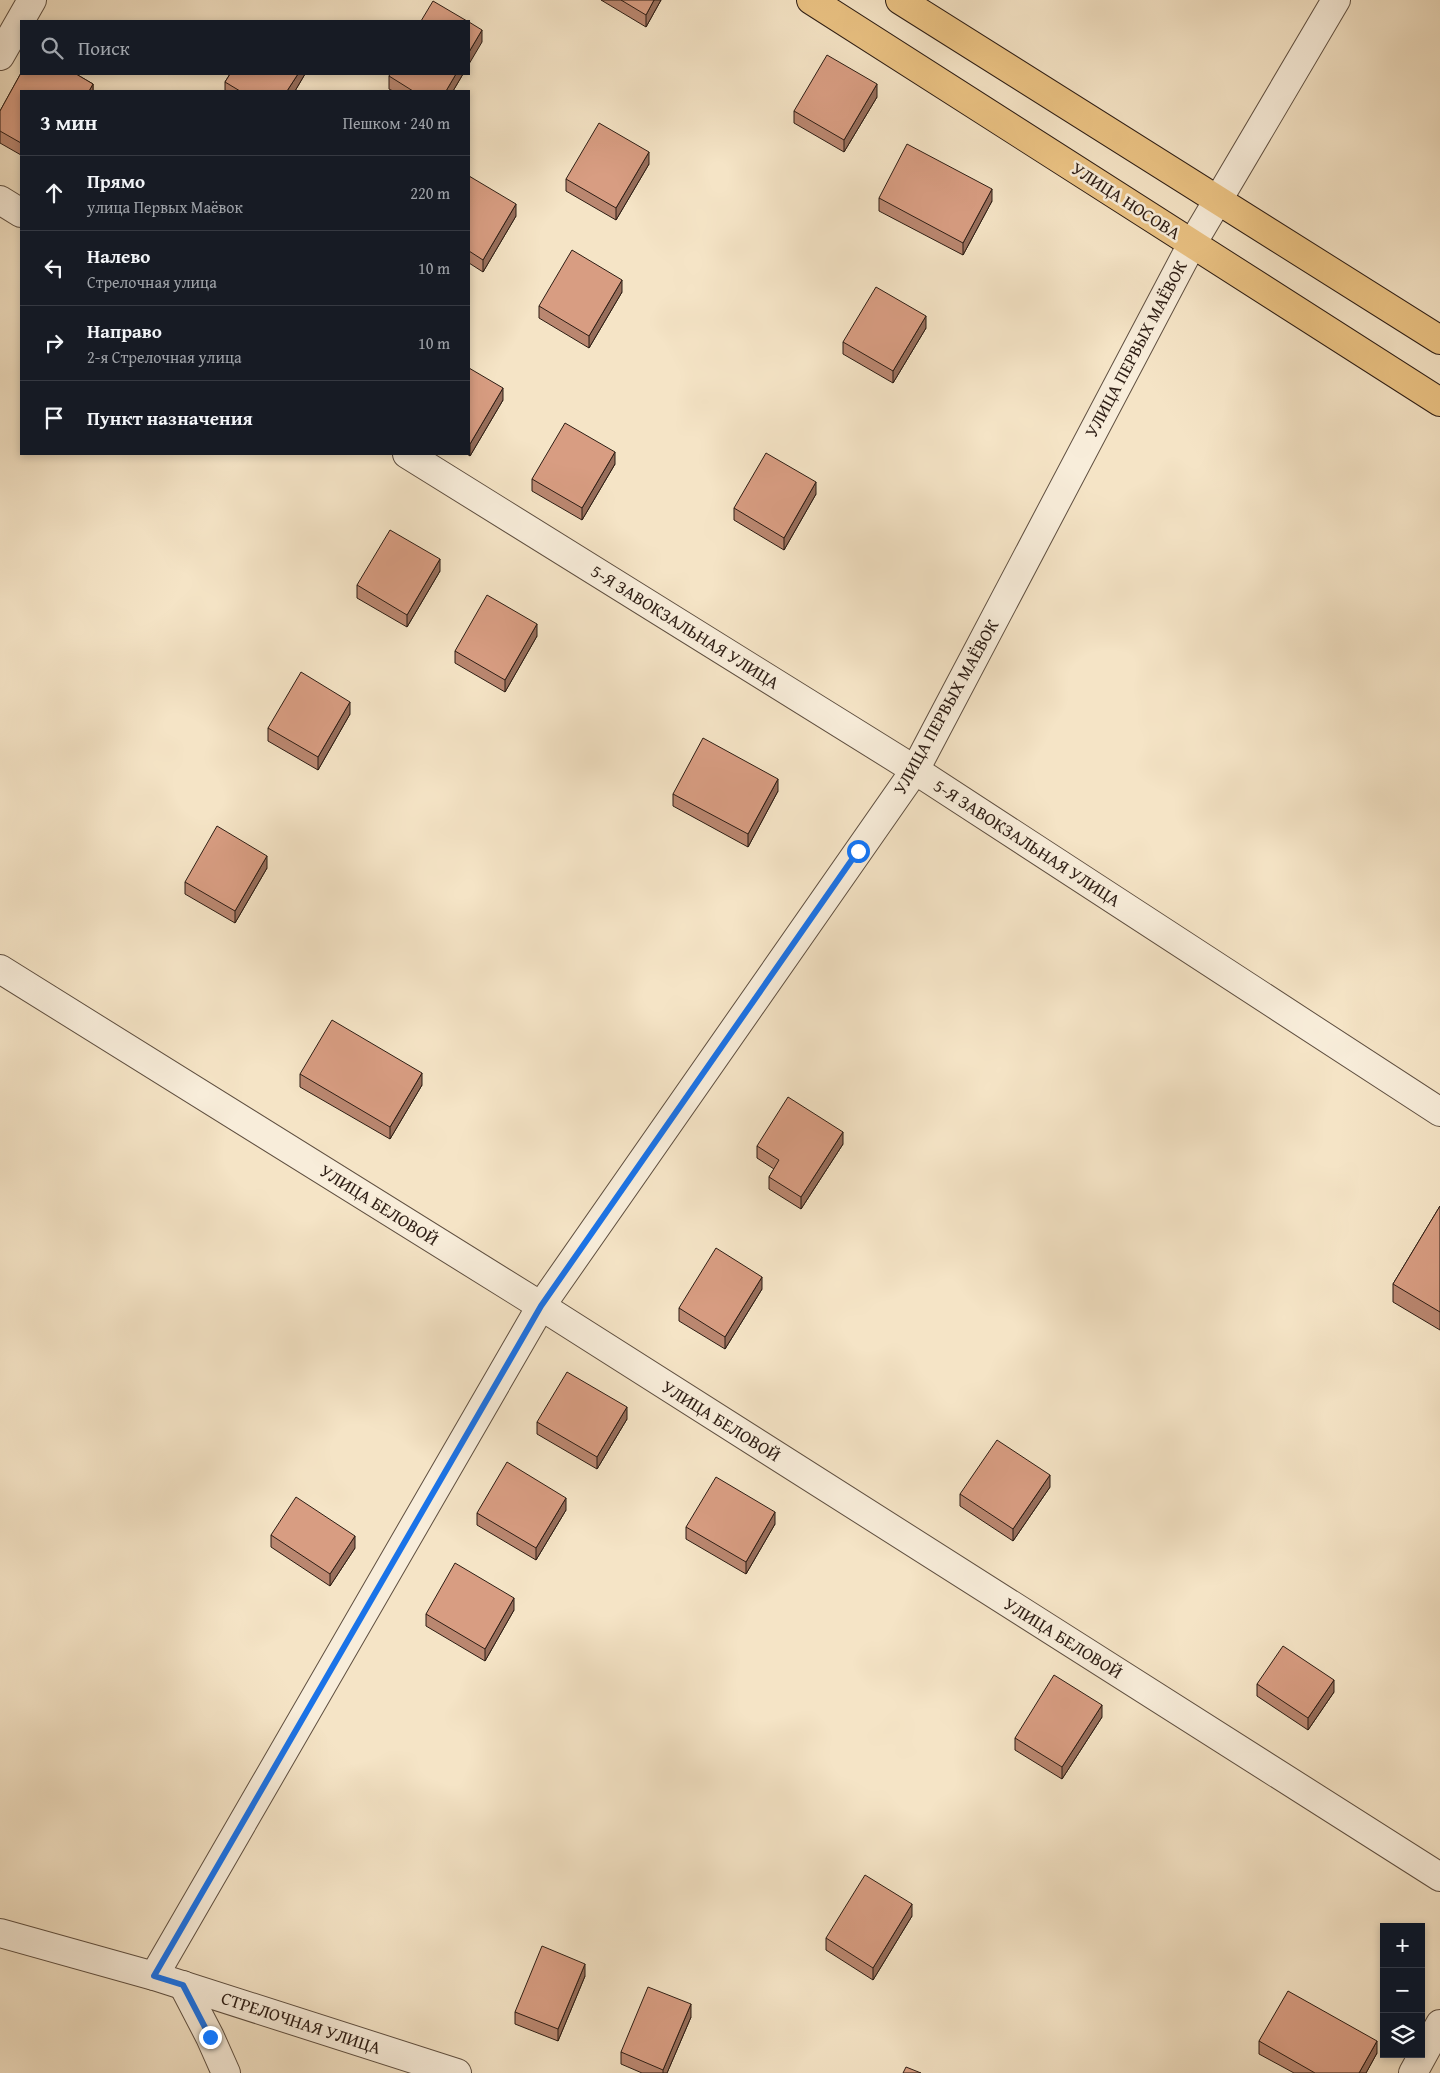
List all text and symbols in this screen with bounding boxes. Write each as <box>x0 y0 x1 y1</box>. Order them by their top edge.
search box <box>20 20 470 75</box>
icon: search <box>38 34 66 62</box>
text: Поиск <box>78 34 130 62</box>
text: 3 мин <box>40 107 97 138</box>
text: Пешком · 240 m <box>343 111 450 135</box>
street label: УЛИЦА НОСОВА <box>1066 155 1186 246</box>
text: Прямо <box>87 167 145 195</box>
icon: ahead <box>40 179 68 207</box>
text: 220 m <box>410 181 450 205</box>
text: улица Первых Маёвок <box>87 195 243 219</box>
text: Налево <box>87 242 150 270</box>
icon: left <box>40 254 68 282</box>
street label: УЛИЦА ПЕРВЫХ МАЁВОК <box>1077 255 1194 442</box>
text: 10 m <box>418 256 450 280</box>
text: Стрелочная улица <box>87 270 217 294</box>
text: Направо <box>87 317 162 345</box>
icon: right <box>40 329 68 357</box>
text: 10 m <box>418 331 450 355</box>
text: 2-я Стрелочная улица <box>87 345 242 369</box>
icon: arrive <box>40 404 68 432</box>
text: Пункт назначения <box>87 404 253 432</box>
street label: 5-Я ЗАВОКЗАЛЬНАЯ УЛИЦА <box>586 557 785 696</box>
street label: УЛИЦА ПЕРВЫХ МАЁВОК <box>886 614 1005 799</box>
street label: 5-Я ЗАВОКЗАЛЬНАЯ УЛИЦА <box>929 772 1126 913</box>
route start <box>847 840 870 863</box>
street label: УЛИЦА БЕЛОВОЙ <box>314 1157 444 1252</box>
street label: УЛИЦА БЕЛОВОЙ <box>656 1373 786 1468</box>
street label: УЛИЦА БЕЛОВОЙ <box>998 1590 1128 1685</box>
map controls <box>1380 1923 1425 2058</box>
button: + <box>1380 1923 1425 1968</box>
button: − <box>1380 1968 1425 2013</box>
street label: СТРЕЛОЧНАЯ УЛИЦА <box>218 1984 385 2061</box>
button: layers <box>1380 2013 1425 2058</box>
route end <box>199 2026 222 2049</box>

